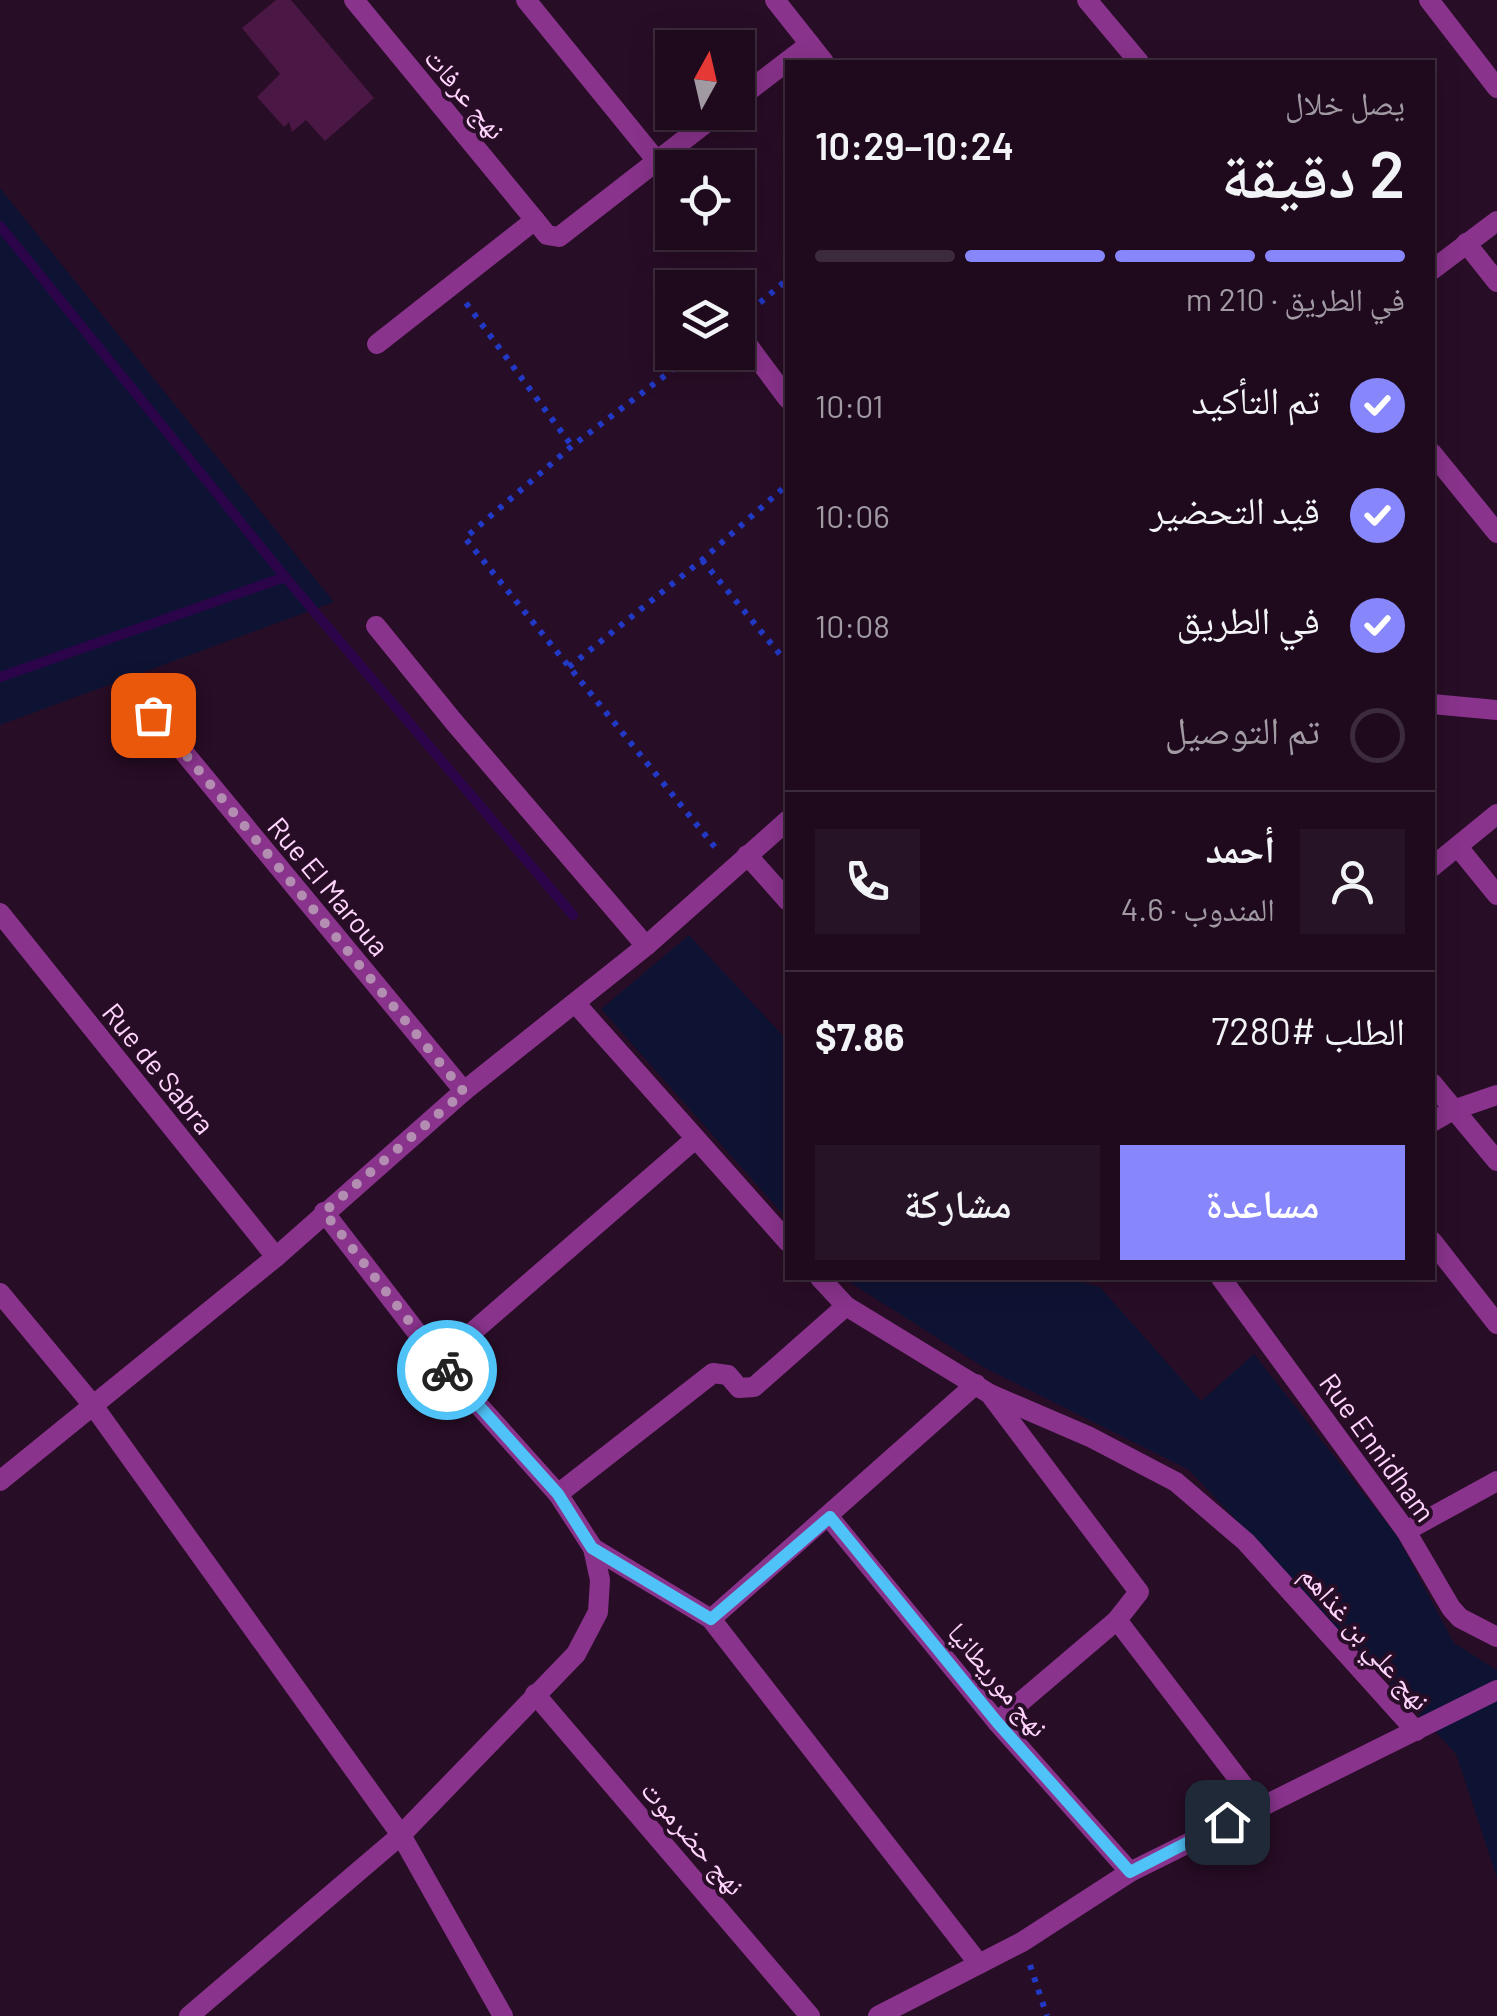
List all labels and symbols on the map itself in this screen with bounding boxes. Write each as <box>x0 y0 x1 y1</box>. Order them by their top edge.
north arrow <box>655 30 755 130</box>
street label: نهج عرفات <box>417 41 514 147</box>
pin <box>111 673 196 758</box>
street label: Rue El Maroua <box>261 810 397 962</box>
street label: Rue de Sabra <box>96 996 222 1140</box>
courier <box>397 1320 497 1420</box>
street label: Rue Ennidham <box>1313 1366 1443 1528</box>
street label: نهج علي بن غذاهم <box>1288 1557 1438 1721</box>
street label: نهج موريطانيا <box>940 1615 1057 1744</box>
street label: نهج حضرموت <box>633 1773 753 1903</box>
pin <box>1185 1780 1270 1865</box>

